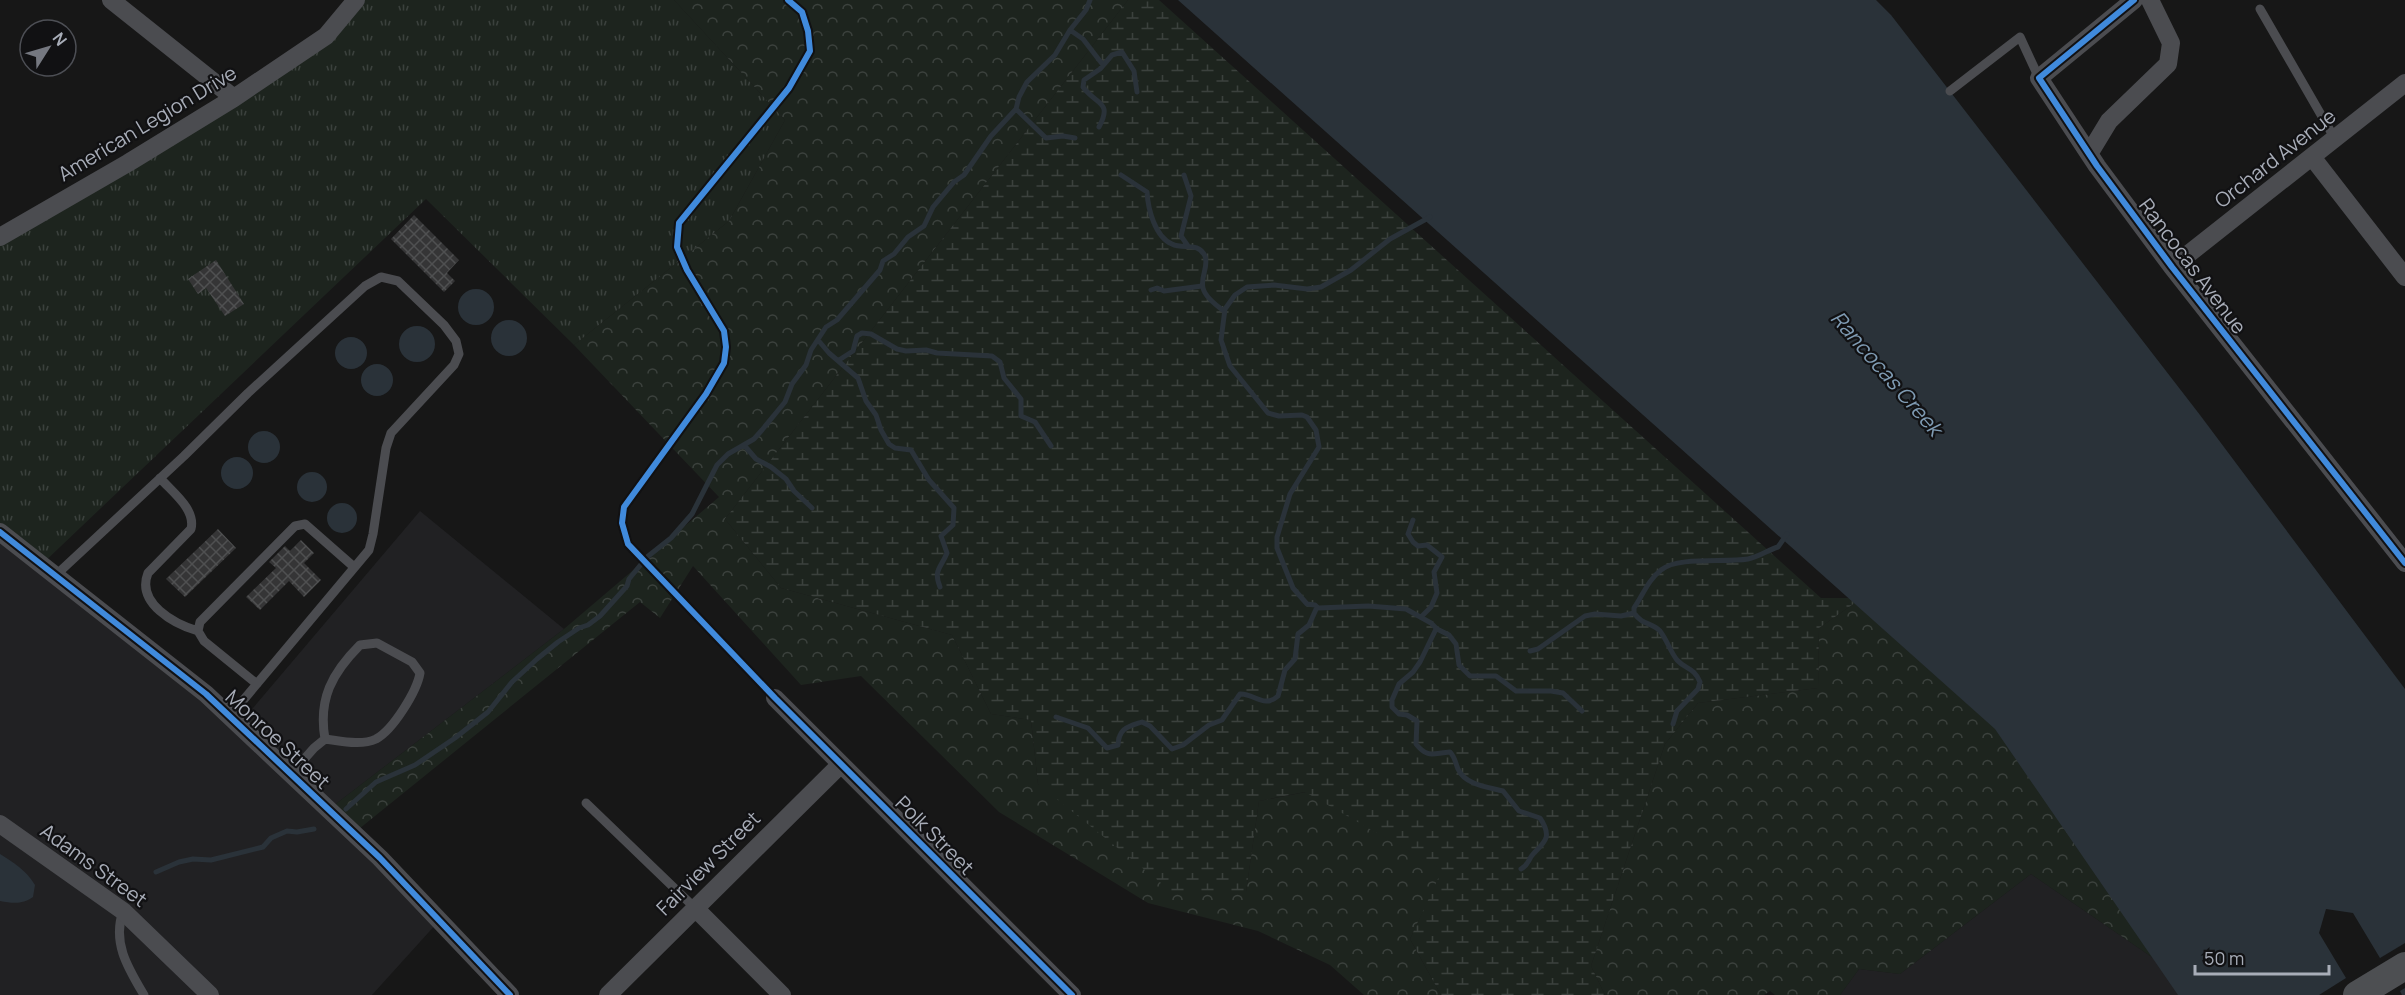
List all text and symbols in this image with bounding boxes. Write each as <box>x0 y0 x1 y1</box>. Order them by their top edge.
north arrow <box>18 18 78 78</box>
text: N <box>48 28 72 50</box>
street label: American Legion Drive <box>53 59 241 187</box>
street label: Orchard Avenue <box>2209 102 2341 214</box>
street label: Rancocas Avenue <box>2133 193 2253 339</box>
water label: Rancocas Creek <box>1825 305 1951 443</box>
street label: Monroe Street <box>220 684 336 794</box>
street label: Polk Street <box>890 790 980 880</box>
street label: Fairview Street <box>650 805 766 921</box>
street label: Adams Street <box>35 817 153 913</box>
scale bar <box>2195 938 2328 976</box>
text: 50 m <box>2204 946 2244 970</box>

